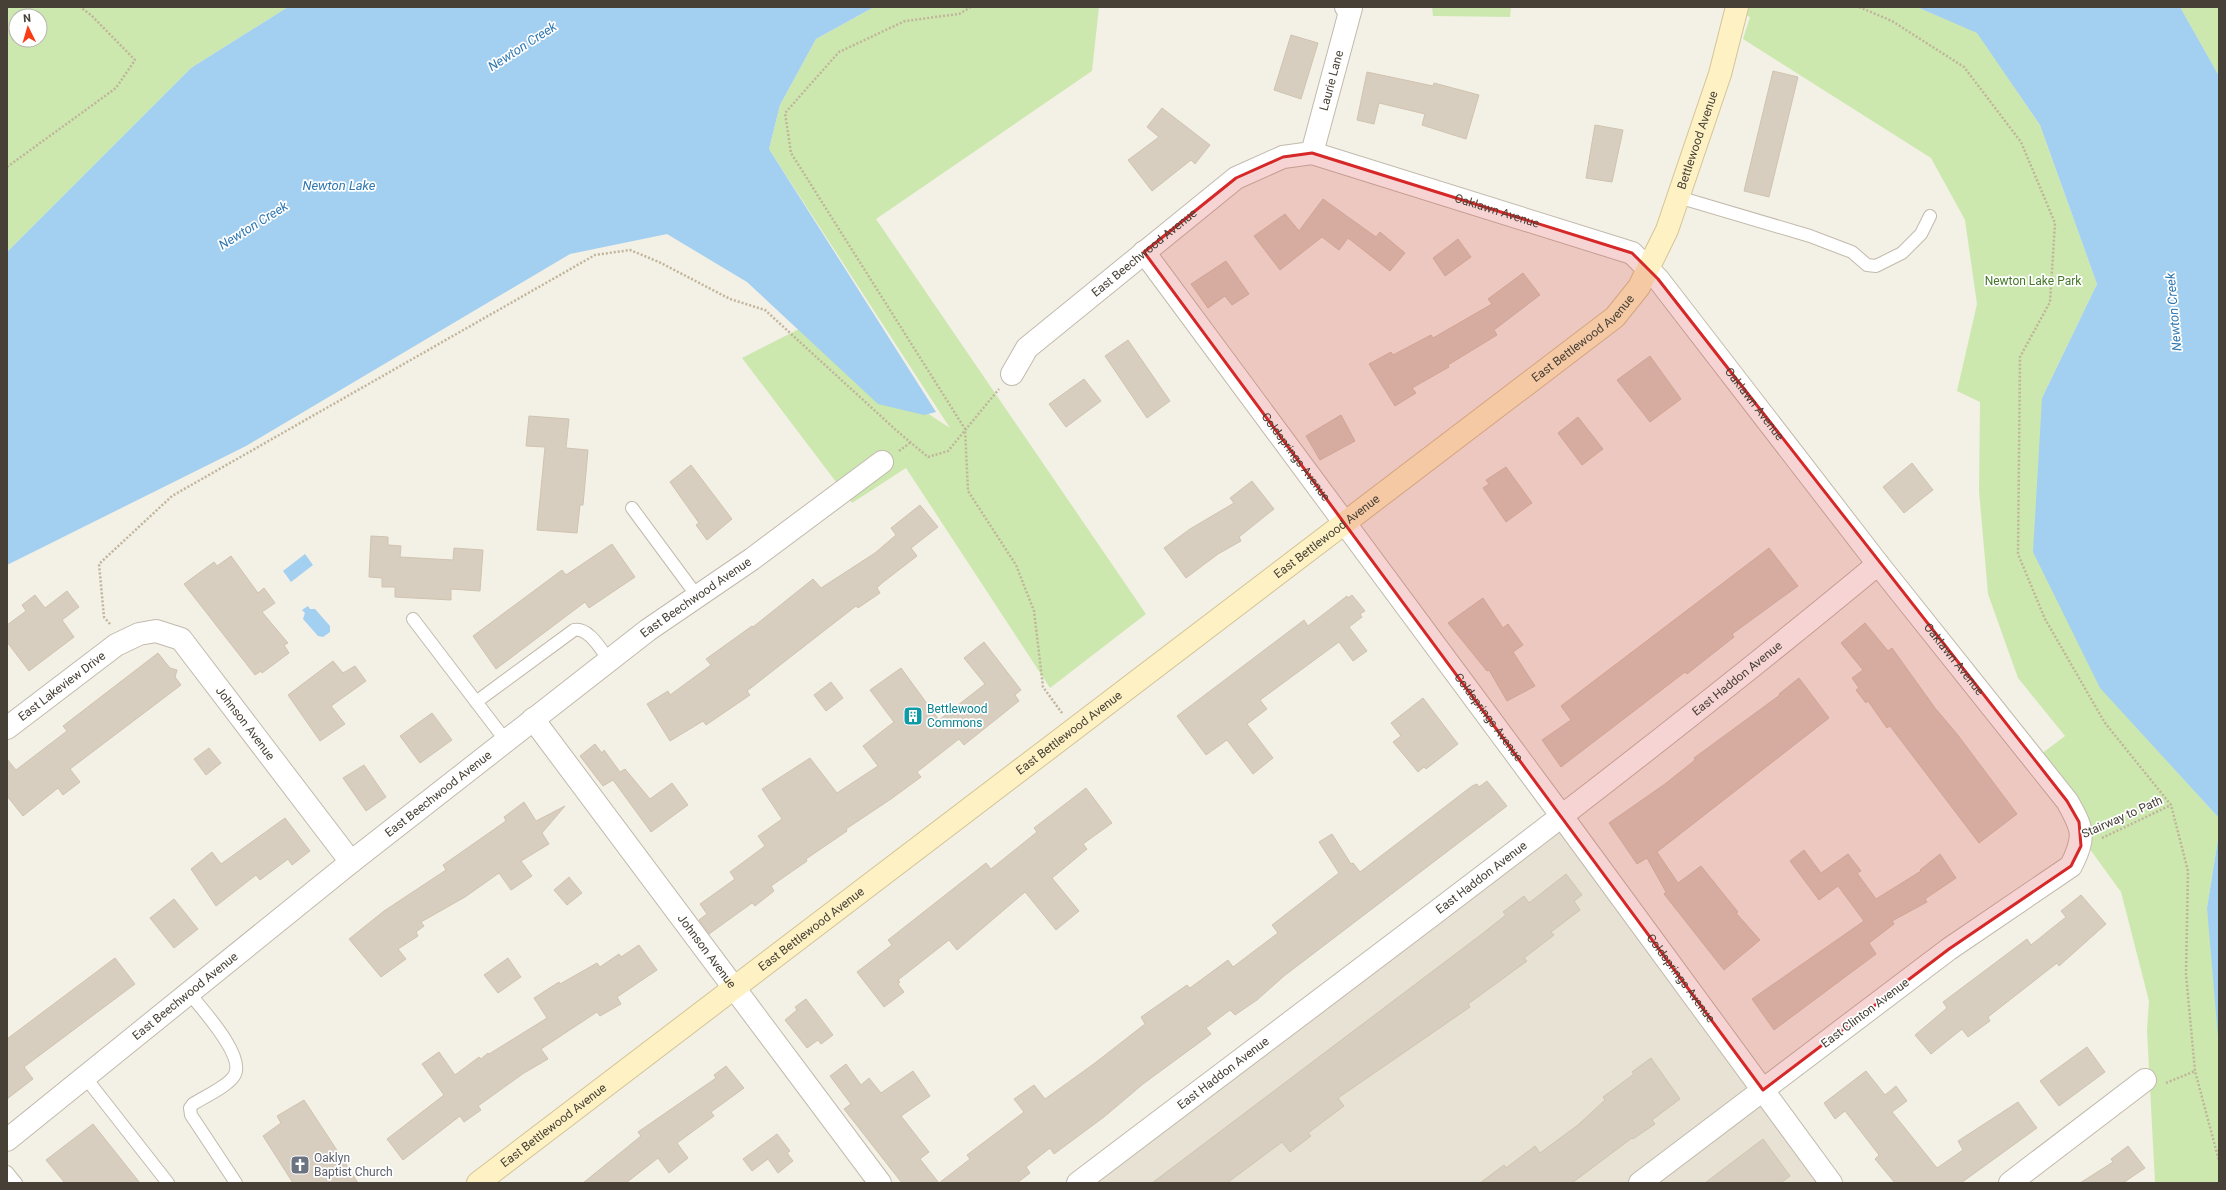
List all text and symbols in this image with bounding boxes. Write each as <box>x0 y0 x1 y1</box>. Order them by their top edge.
north arrow <box>8 8 48 48</box>
text: N <box>23 12 32 25</box>
water label: Newton Creek <box>485 18 560 74</box>
street label: Laurie Lane <box>1317 49 1346 112</box>
street label: Bettlewood Avenue <box>1674 89 1721 191</box>
water label: Newton Lake <box>302 178 376 193</box>
street label: Oaklawn Avenue <box>1453 191 1541 231</box>
water label: Newton Creek <box>216 198 291 253</box>
street label: East Beechwood Avenue <box>1089 206 1200 300</box>
water label: Newton Creek <box>2163 272 2184 352</box>
park label: Newton Lake Park <box>1985 274 2082 288</box>
street label: East Bettlewood Avenue <box>1529 292 1637 385</box>
street label: Oaklawn Avenue <box>1722 365 1787 443</box>
street label: Coldsprings Avenue <box>1259 410 1333 504</box>
street label: East Bettlewood Avenue <box>1271 492 1383 581</box>
street label: East Beechwood Avenue <box>637 555 754 640</box>
street label: Oaklawn Avenue <box>1921 620 1987 698</box>
street label: East Haddon Avenue <box>1689 638 1785 719</box>
street label: East Lakeview Drive <box>16 649 108 724</box>
street label: Coldsprings Avenue <box>1451 670 1526 764</box>
street label: Johnson Avenue <box>213 684 278 763</box>
street label: East Bettlewood Avenue <box>1013 688 1125 778</box>
place label: Bettlewood Commons <box>927 702 987 730</box>
building icon: Bettlewood Commons <box>902 705 924 727</box>
street label: East Beechwood Avenue <box>382 748 494 840</box>
street label: Stairway to Path <box>2079 793 2165 841</box>
street label: East Haddon Avenue <box>1433 838 1530 917</box>
street label: East Bettlewood Avenue <box>756 884 867 974</box>
street label: Johnson Avenue <box>675 912 739 991</box>
street label: Coldsprings Avenue <box>1644 931 1718 1025</box>
street label: East Beechwood Avenue <box>130 949 241 1043</box>
street label: East Clinton Avenue <box>1818 975 1912 1051</box>
street label: East Haddon Avenue <box>1175 1034 1272 1112</box>
street label: East Bettlewood Avenue <box>498 1081 609 1170</box>
place label: Oaklyn Baptist Church <box>314 1151 393 1179</box>
church icon: Oaklyn Baptist Church <box>289 1154 311 1176</box>

